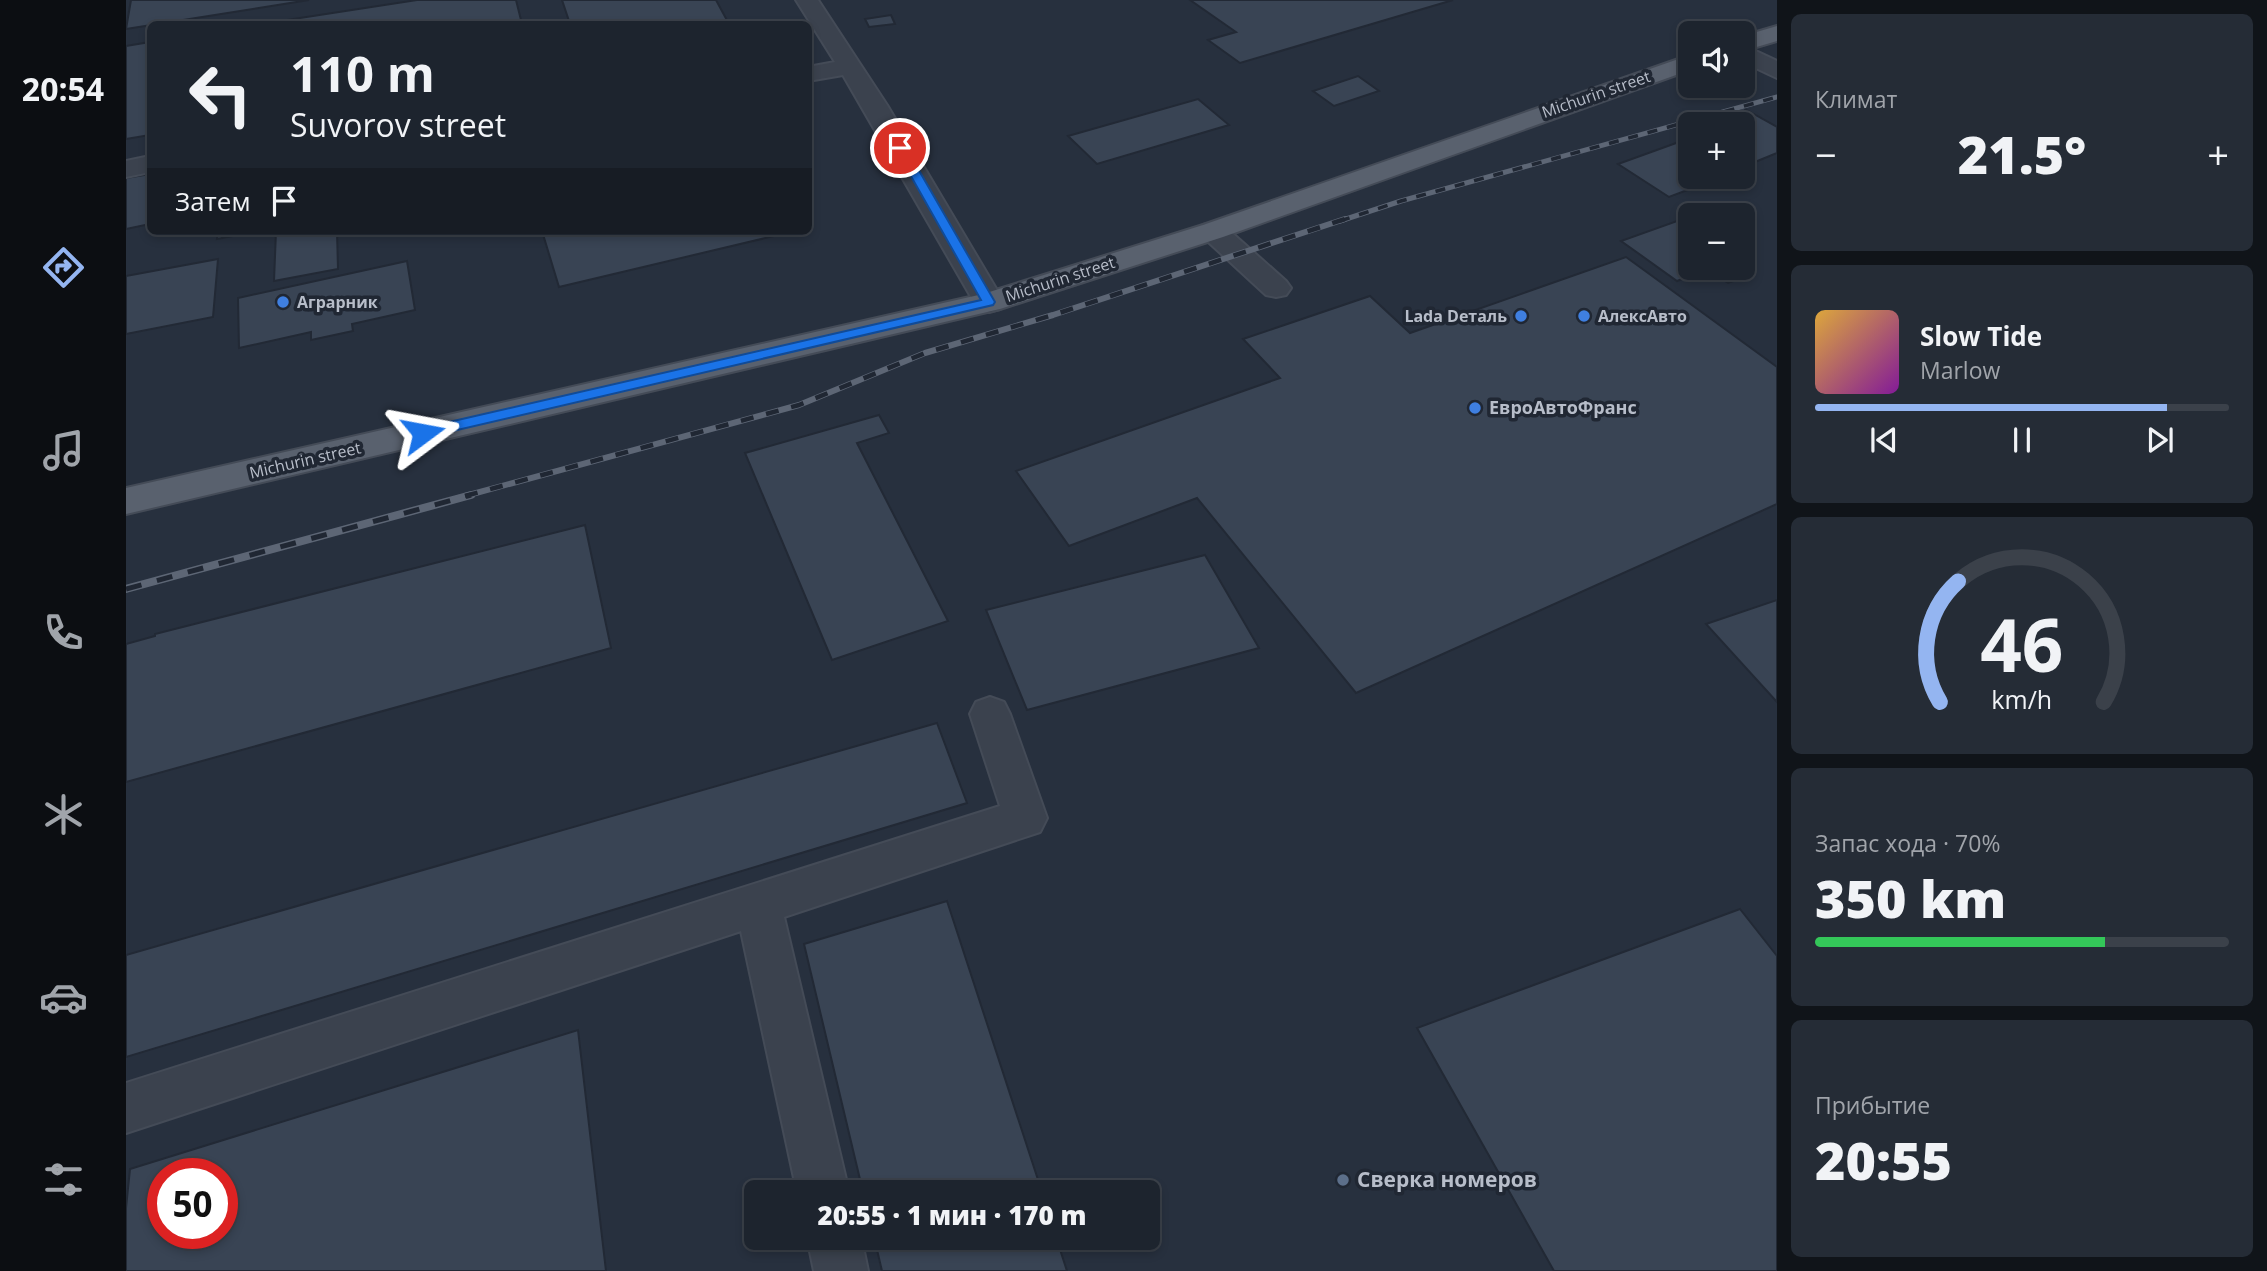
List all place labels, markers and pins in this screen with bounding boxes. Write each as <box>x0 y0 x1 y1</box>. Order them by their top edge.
pin <box>870 118 930 178</box>
place label: Аграрник <box>297 291 378 313</box>
marker: Аграрник <box>275 294 291 310</box>
place label: Lada Dеталь <box>1404 305 1507 327</box>
place label: АлексАвто <box>1598 305 1687 327</box>
marker: Lada Dеталь <box>1513 308 1529 324</box>
marker: АлексАвто <box>1576 308 1592 324</box>
place label: ЕвроАвтоФранс <box>1489 395 1637 419</box>
marker: ЕвроАвтоФранс <box>1467 400 1483 416</box>
place label: Сверка номеров <box>1357 1165 1537 1193</box>
marker: Сверка номеров <box>1335 1172 1351 1188</box>

